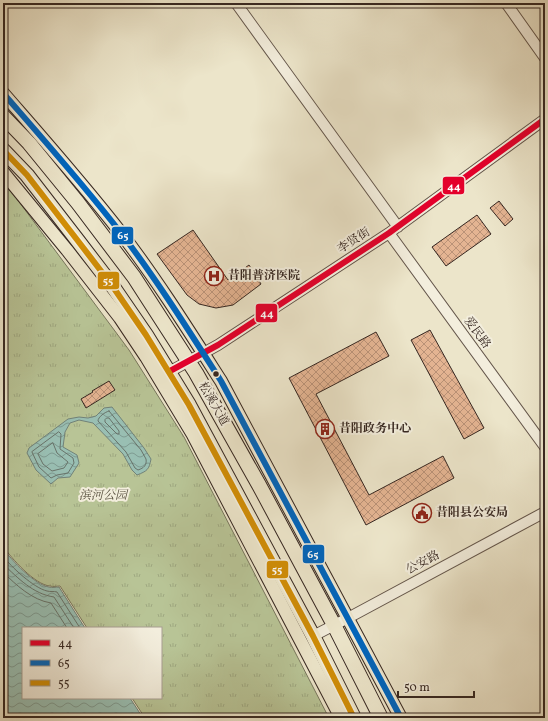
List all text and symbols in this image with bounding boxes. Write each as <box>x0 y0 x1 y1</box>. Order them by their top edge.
line badge: 44 <box>442 176 465 195</box>
text: 44 <box>447 180 461 195</box>
street label: 李贤街 <box>335 224 374 258</box>
line badge: 65 <box>111 226 134 245</box>
text: 65 <box>117 229 129 244</box>
hospital icon: 昔阳普济医院 <box>203 265 225 287</box>
place label: 昔阳普济医院 <box>228 268 300 284</box>
line badge: 55 <box>97 271 120 290</box>
text: 55 <box>103 274 113 289</box>
line badge: 44 <box>255 303 278 323</box>
text: 44 <box>260 307 274 322</box>
street label: 爱民路 <box>460 314 494 352</box>
unlabelled marker <box>211 369 221 379</box>
street label: 松溪大道 <box>194 379 232 429</box>
building icon: 昔阳政务中心 <box>314 418 336 440</box>
place label: 昔阳政务中心 <box>339 421 411 437</box>
park label: 滨河公园 <box>79 488 129 504</box>
public building icon: 昔阳县公安局 <box>411 502 433 524</box>
place label: 昔阳县公安局 <box>436 505 508 521</box>
line badge: 65 <box>302 544 325 564</box>
street label: 公安路 <box>403 547 443 579</box>
text: 65 <box>307 548 319 563</box>
line badge: 55 <box>266 560 289 579</box>
text: 55 <box>272 563 282 578</box>
legend <box>22 627 162 699</box>
text: 44 <box>58 636 72 652</box>
text: 65 <box>58 656 70 672</box>
scale bar <box>398 673 474 699</box>
text: 55 <box>58 676 70 692</box>
text: 50 m <box>404 680 430 696</box>

